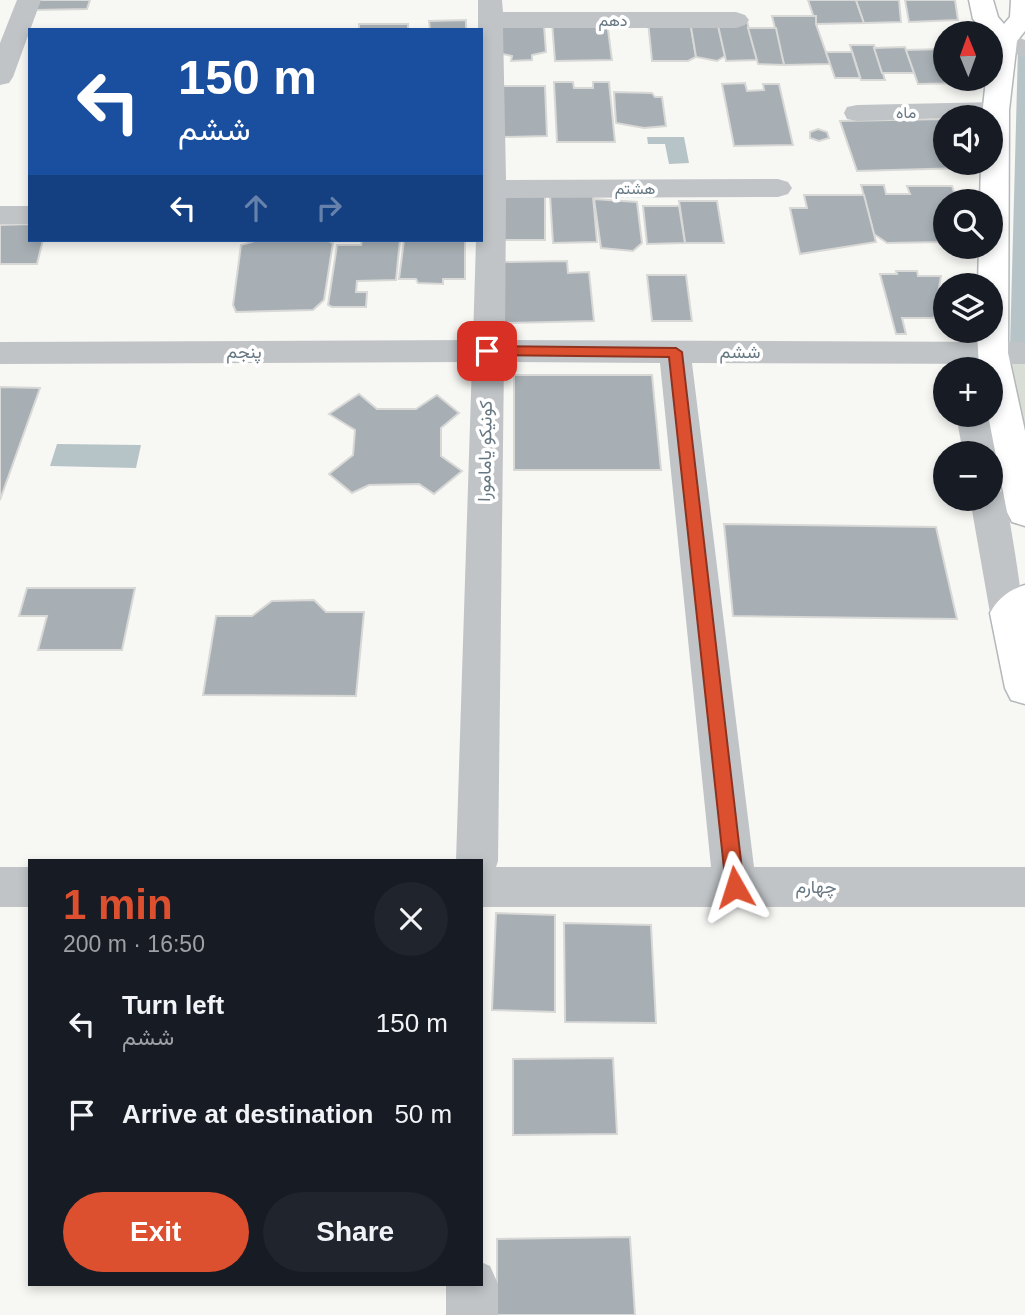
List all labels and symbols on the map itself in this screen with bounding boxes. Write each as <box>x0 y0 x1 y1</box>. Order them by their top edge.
street label: دهم <box>599 12 627 31</box>
north arrow <box>933 21 1003 91</box>
street label: ماه <box>896 104 916 121</box>
street label: هشتم <box>615 180 655 199</box>
pin <box>457 321 517 381</box>
street label: پنجم <box>226 342 262 364</box>
street label: ششم <box>720 342 760 364</box>
street label: کونیکو یامامورا <box>474 400 497 502</box>
position arrow <box>698 850 772 924</box>
street label: چهارم <box>795 877 837 899</box>

